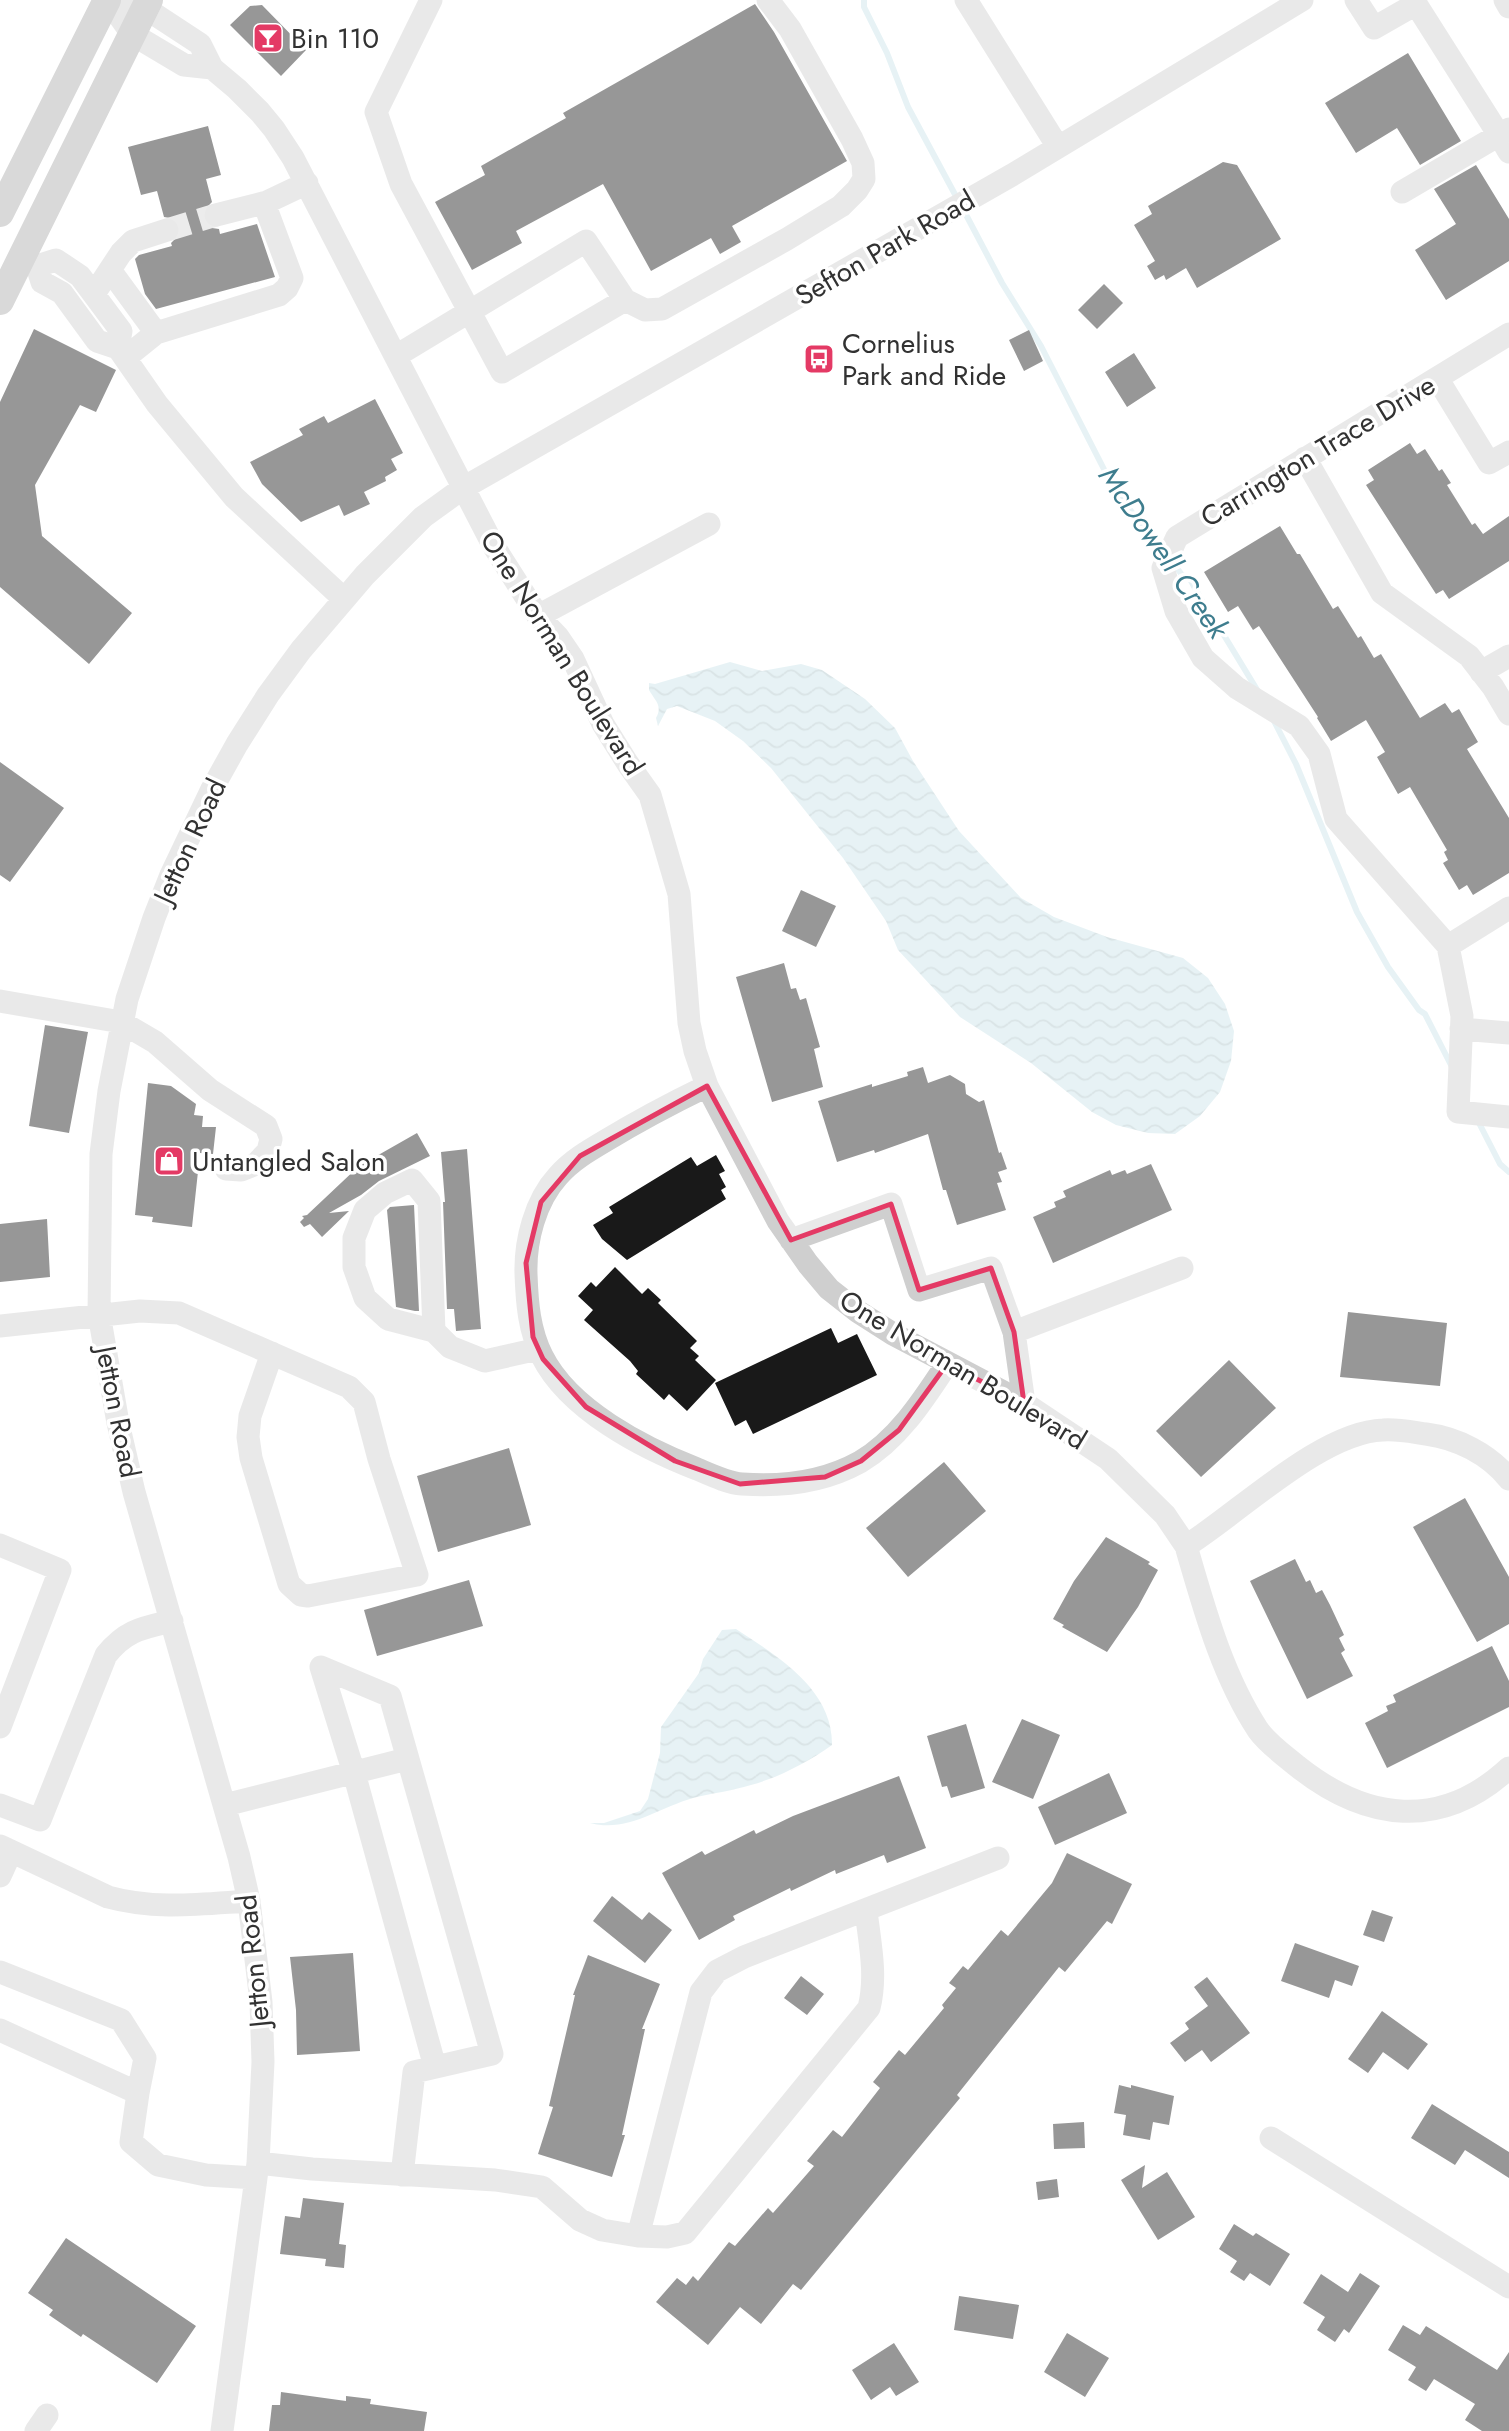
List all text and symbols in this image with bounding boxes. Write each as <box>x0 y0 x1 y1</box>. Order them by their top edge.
place label: Bin 110 <box>291 18 379 59</box>
bar icon: Bin 110 <box>251 21 285 55</box>
street label: Sefton Park Road <box>787 180 983 316</box>
place label: Cornelius Park and Ride <box>842 323 1006 396</box>
bus stop icon: Cornelius Park and Ride <box>802 342 836 376</box>
street label: Carrington Trace Drive <box>1193 365 1443 537</box>
water label: McDowell Creek <box>1089 457 1240 648</box>
street label: One Norman Boulevard <box>470 523 654 783</box>
street label: Jetton Road <box>142 772 237 914</box>
place label: Untangled Salon <box>192 1141 386 1182</box>
shop icon: Untangled Salon <box>152 1144 186 1178</box>
street label: One Norman Boulevard <box>832 1280 1094 1460</box>
street label: Jetton Road <box>84 1339 151 1481</box>
street label: Jetton Road <box>226 1893 281 2033</box>

